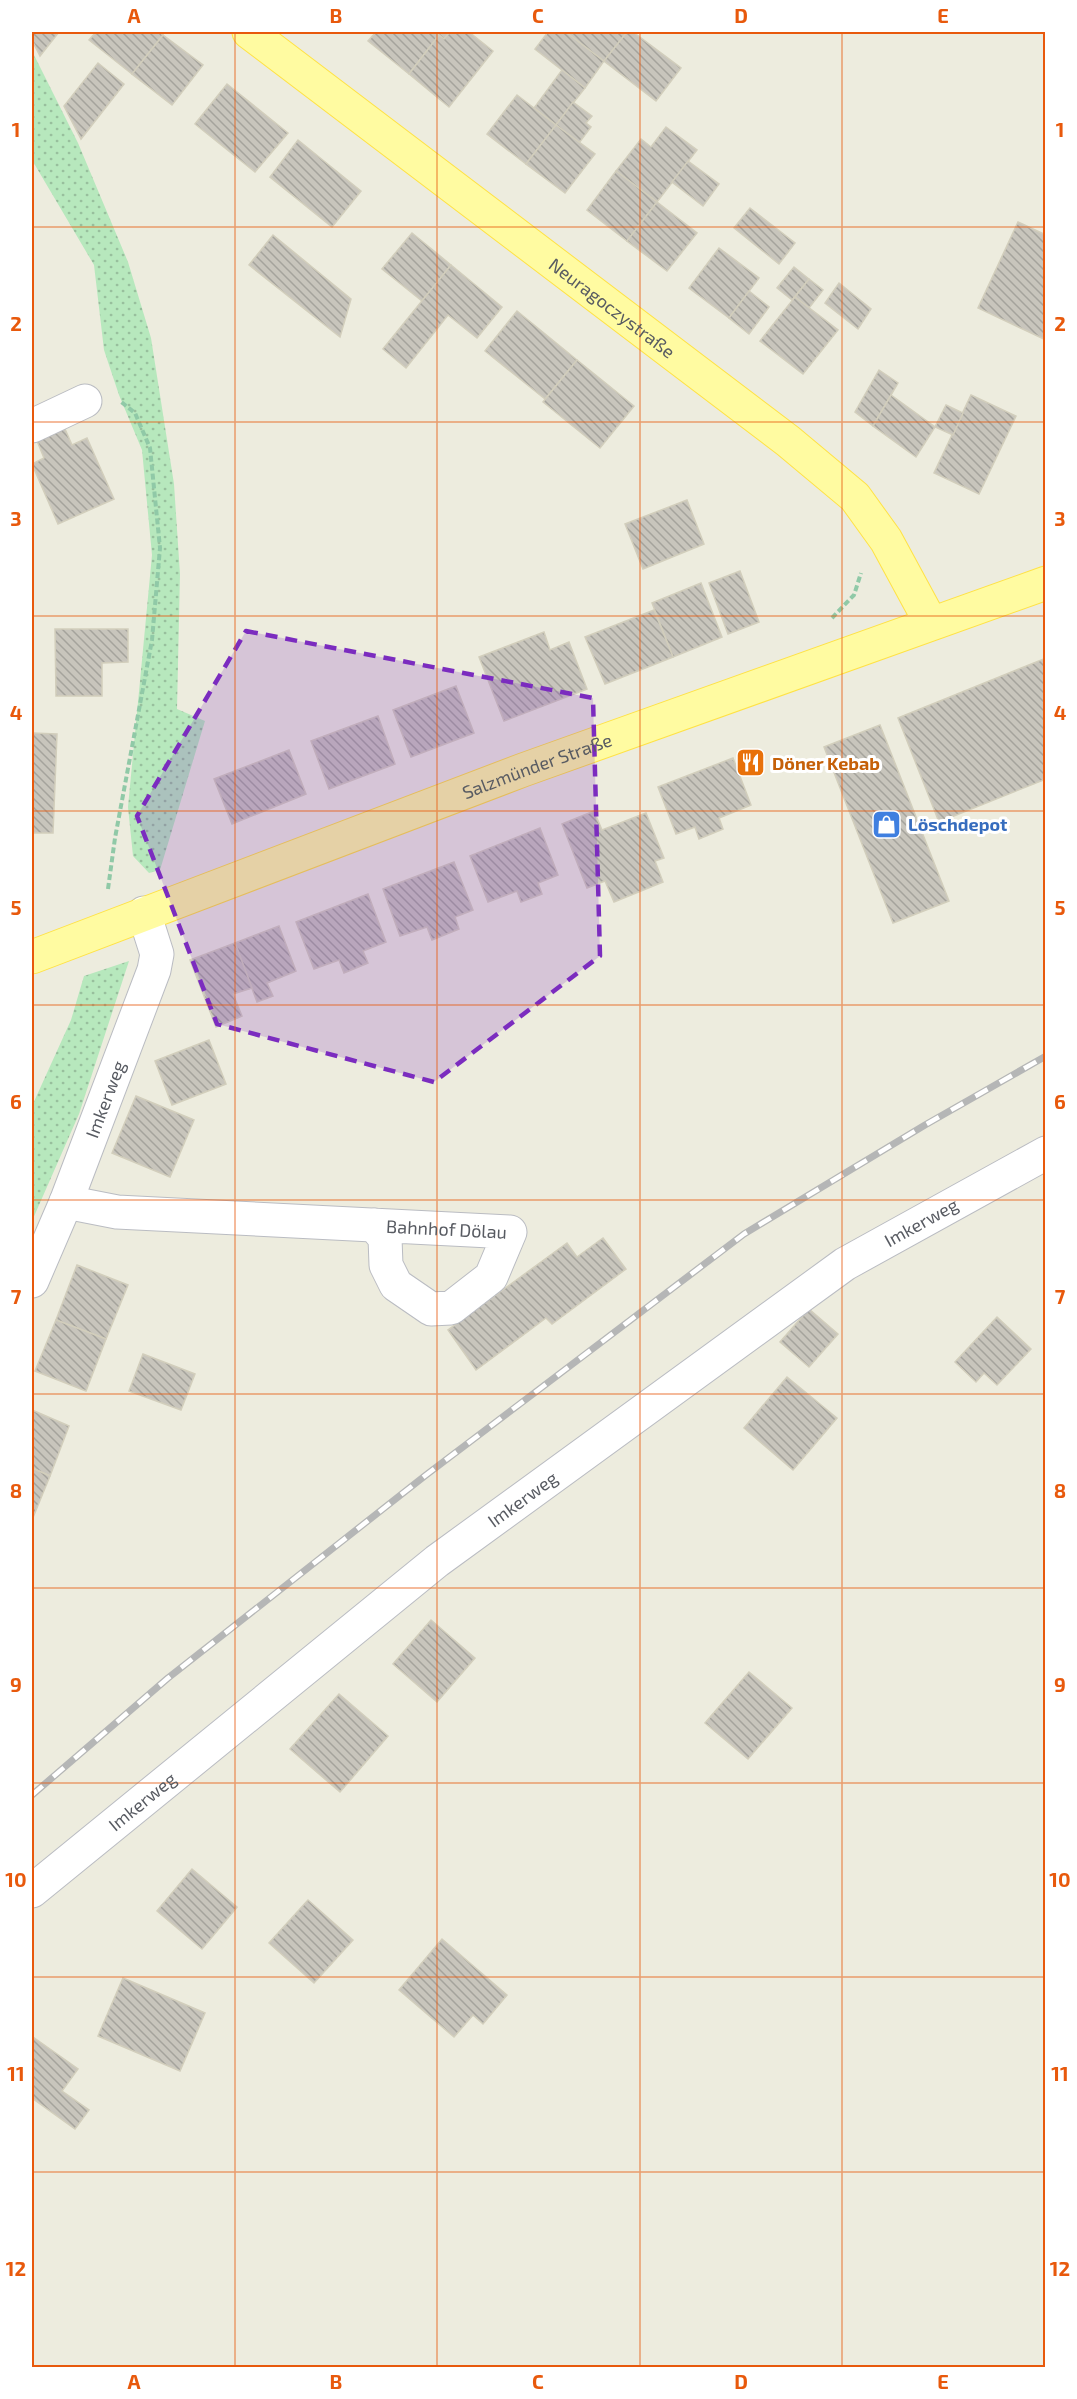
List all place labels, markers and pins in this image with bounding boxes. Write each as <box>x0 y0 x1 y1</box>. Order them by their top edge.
restaurant icon: Döner Kebab <box>735 747 767 779</box>
place label: Döner Kebab <box>772 752 880 774</box>
shop icon: Löschdepot <box>871 808 903 840</box>
place label: Löschdepot <box>908 813 1008 835</box>

